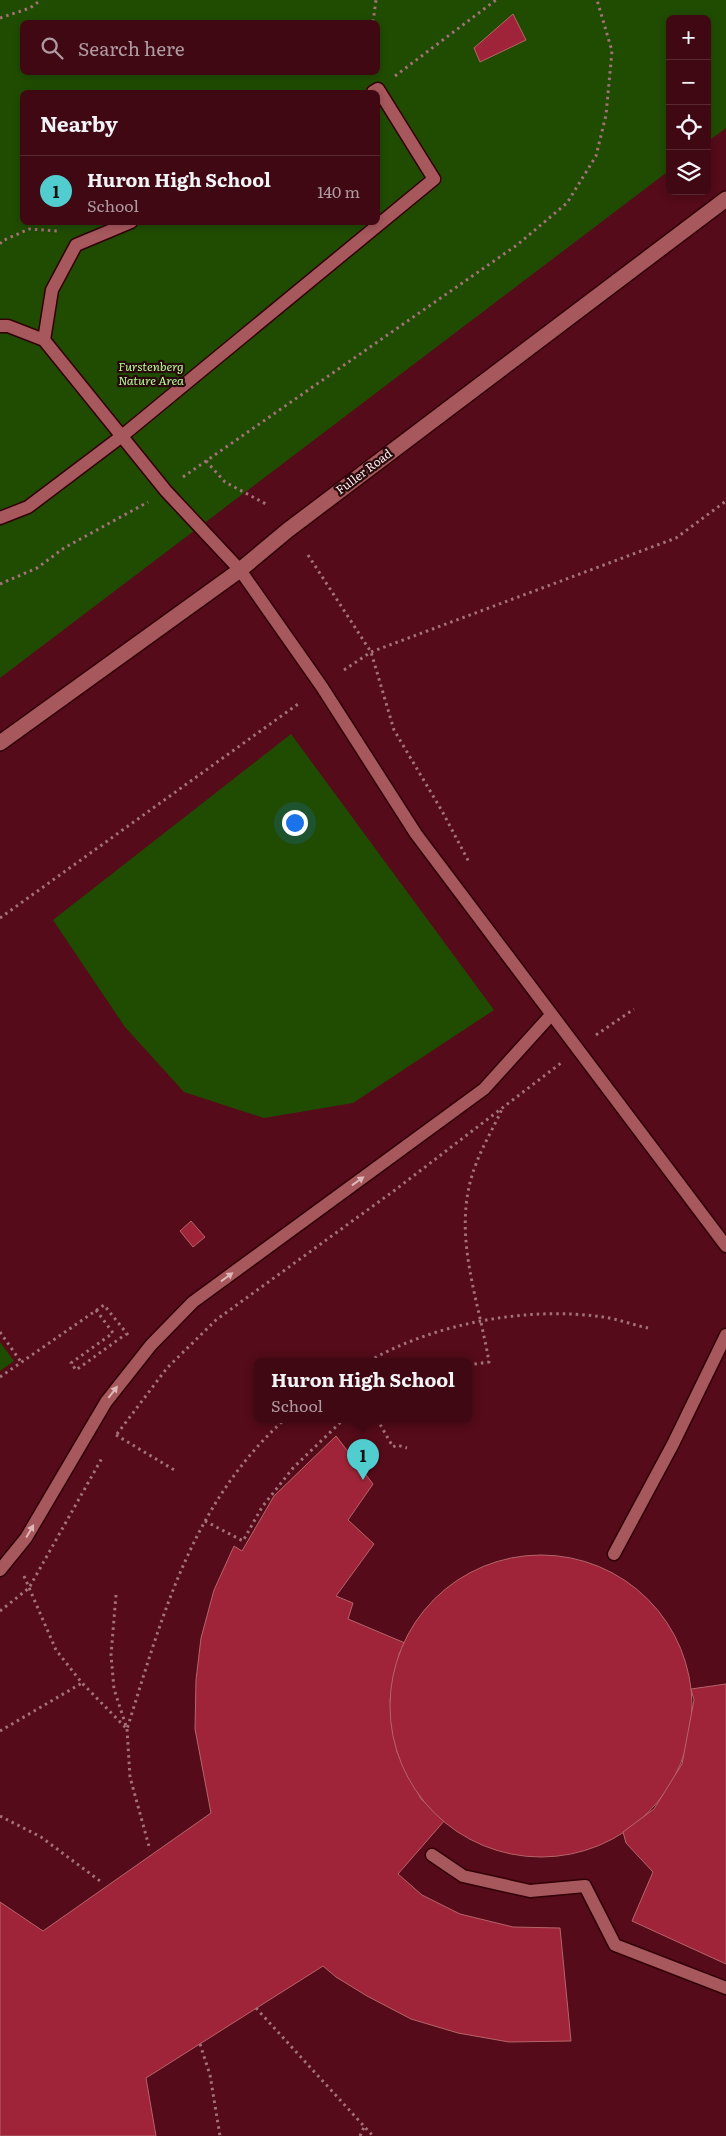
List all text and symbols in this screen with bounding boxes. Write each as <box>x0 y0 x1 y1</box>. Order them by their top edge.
map controls <box>666 15 711 195</box>
button: + <box>666 15 711 60</box>
search box <box>20 20 380 75</box>
icon: search <box>38 34 66 62</box>
text: Search here <box>78 34 185 62</box>
button: − <box>666 60 711 105</box>
button: locate <box>666 105 711 150</box>
text: Nearby <box>40 107 118 138</box>
button: layers <box>666 150 711 195</box>
text: Huron High School <box>87 165 271 193</box>
text: 1 <box>53 179 59 203</box>
text: 140 m <box>317 179 360 203</box>
text: School <box>87 193 139 217</box>
park label: Furstenberg Nature Area <box>118 357 184 389</box>
street label: Fuller Road <box>332 444 396 498</box>
your location <box>282 810 308 836</box>
one-way arrow <box>351 1176 364 1187</box>
one-way arrow <box>220 1272 233 1283</box>
popup <box>254 1358 472 1423</box>
text: Huron High School <box>271 1365 455 1393</box>
one-way arrow <box>108 1386 119 1399</box>
text: School <box>271 1393 323 1417</box>
pin: 1 <box>347 1439 379 1480</box>
one-way arrow <box>25 1525 34 1538</box>

